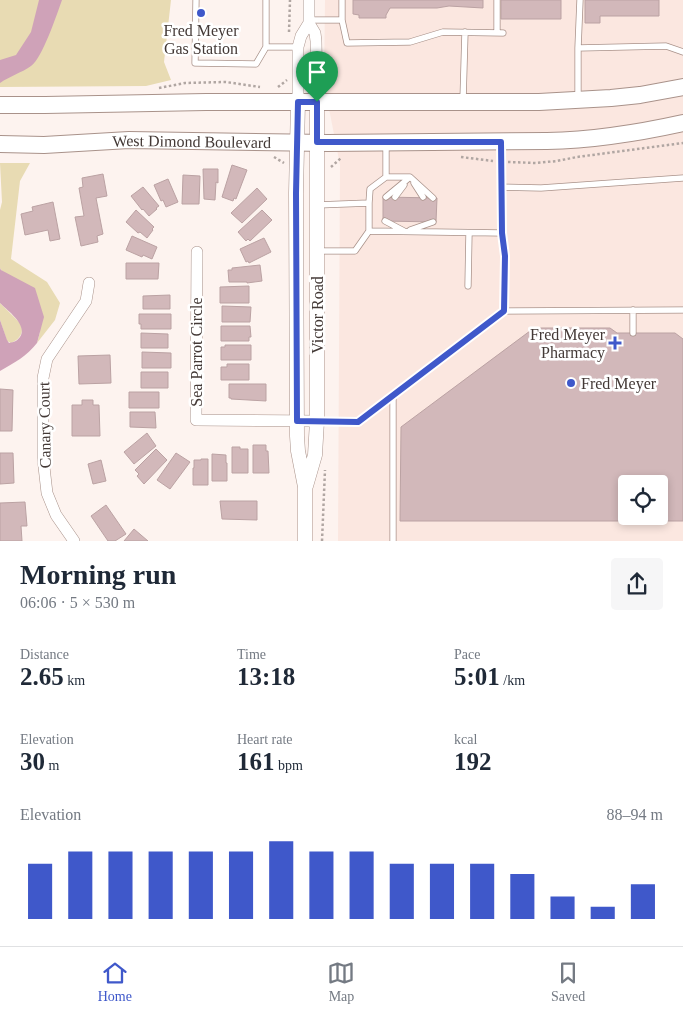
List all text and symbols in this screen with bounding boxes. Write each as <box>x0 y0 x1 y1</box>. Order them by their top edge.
marker: Fred Meyer Gas Station <box>195 7 207 19</box>
place label: Fred Meyer Gas Station <box>163 22 239 57</box>
pin <box>296 51 338 102</box>
icon: arrive <box>303 58 331 86</box>
street label: West Dimond Boulevard <box>112 132 271 151</box>
street label: Victor Road <box>309 276 326 354</box>
street label: Sea Parrot Circle <box>188 297 205 407</box>
place label: Fred Meyer Pharmacy <box>530 326 606 362</box>
marker: Fred Meyer Pharmacy <box>609 337 621 349</box>
place label: Fred Meyer <box>581 375 657 393</box>
marker: Fred Meyer <box>565 377 577 389</box>
street label: Canary Court <box>35 381 55 468</box>
map controls <box>618 475 668 525</box>
button: locate <box>618 475 668 525</box>
button: share <box>611 558 663 610</box>
text: Morning run <box>20 559 176 590</box>
text: 06:06 · 5 × 530 m <box>20 594 135 611</box>
text: Distance <box>20 647 69 662</box>
text: Time <box>237 647 266 662</box>
text: Pace <box>454 647 480 662</box>
text: 2.65 <box>20 663 64 690</box>
text: 13:18 <box>237 663 295 690</box>
text: 5:01 <box>454 663 500 690</box>
text: km <box>64 673 85 688</box>
text: /km <box>500 673 525 688</box>
text: Elevation <box>20 732 74 747</box>
text: Heart rate <box>237 732 293 747</box>
text: kcal <box>454 732 477 747</box>
text: 30 <box>20 748 45 775</box>
text: 161 <box>237 748 275 775</box>
text: 192 <box>454 748 492 775</box>
text: m <box>45 758 59 773</box>
text: bpm <box>275 758 303 773</box>
text: Elevation <box>20 806 81 823</box>
text: 88–94 m <box>607 806 663 823</box>
tab: Home <box>98 959 132 1005</box>
tab: Map <box>327 959 355 1005</box>
tab: Saved <box>551 959 585 1005</box>

